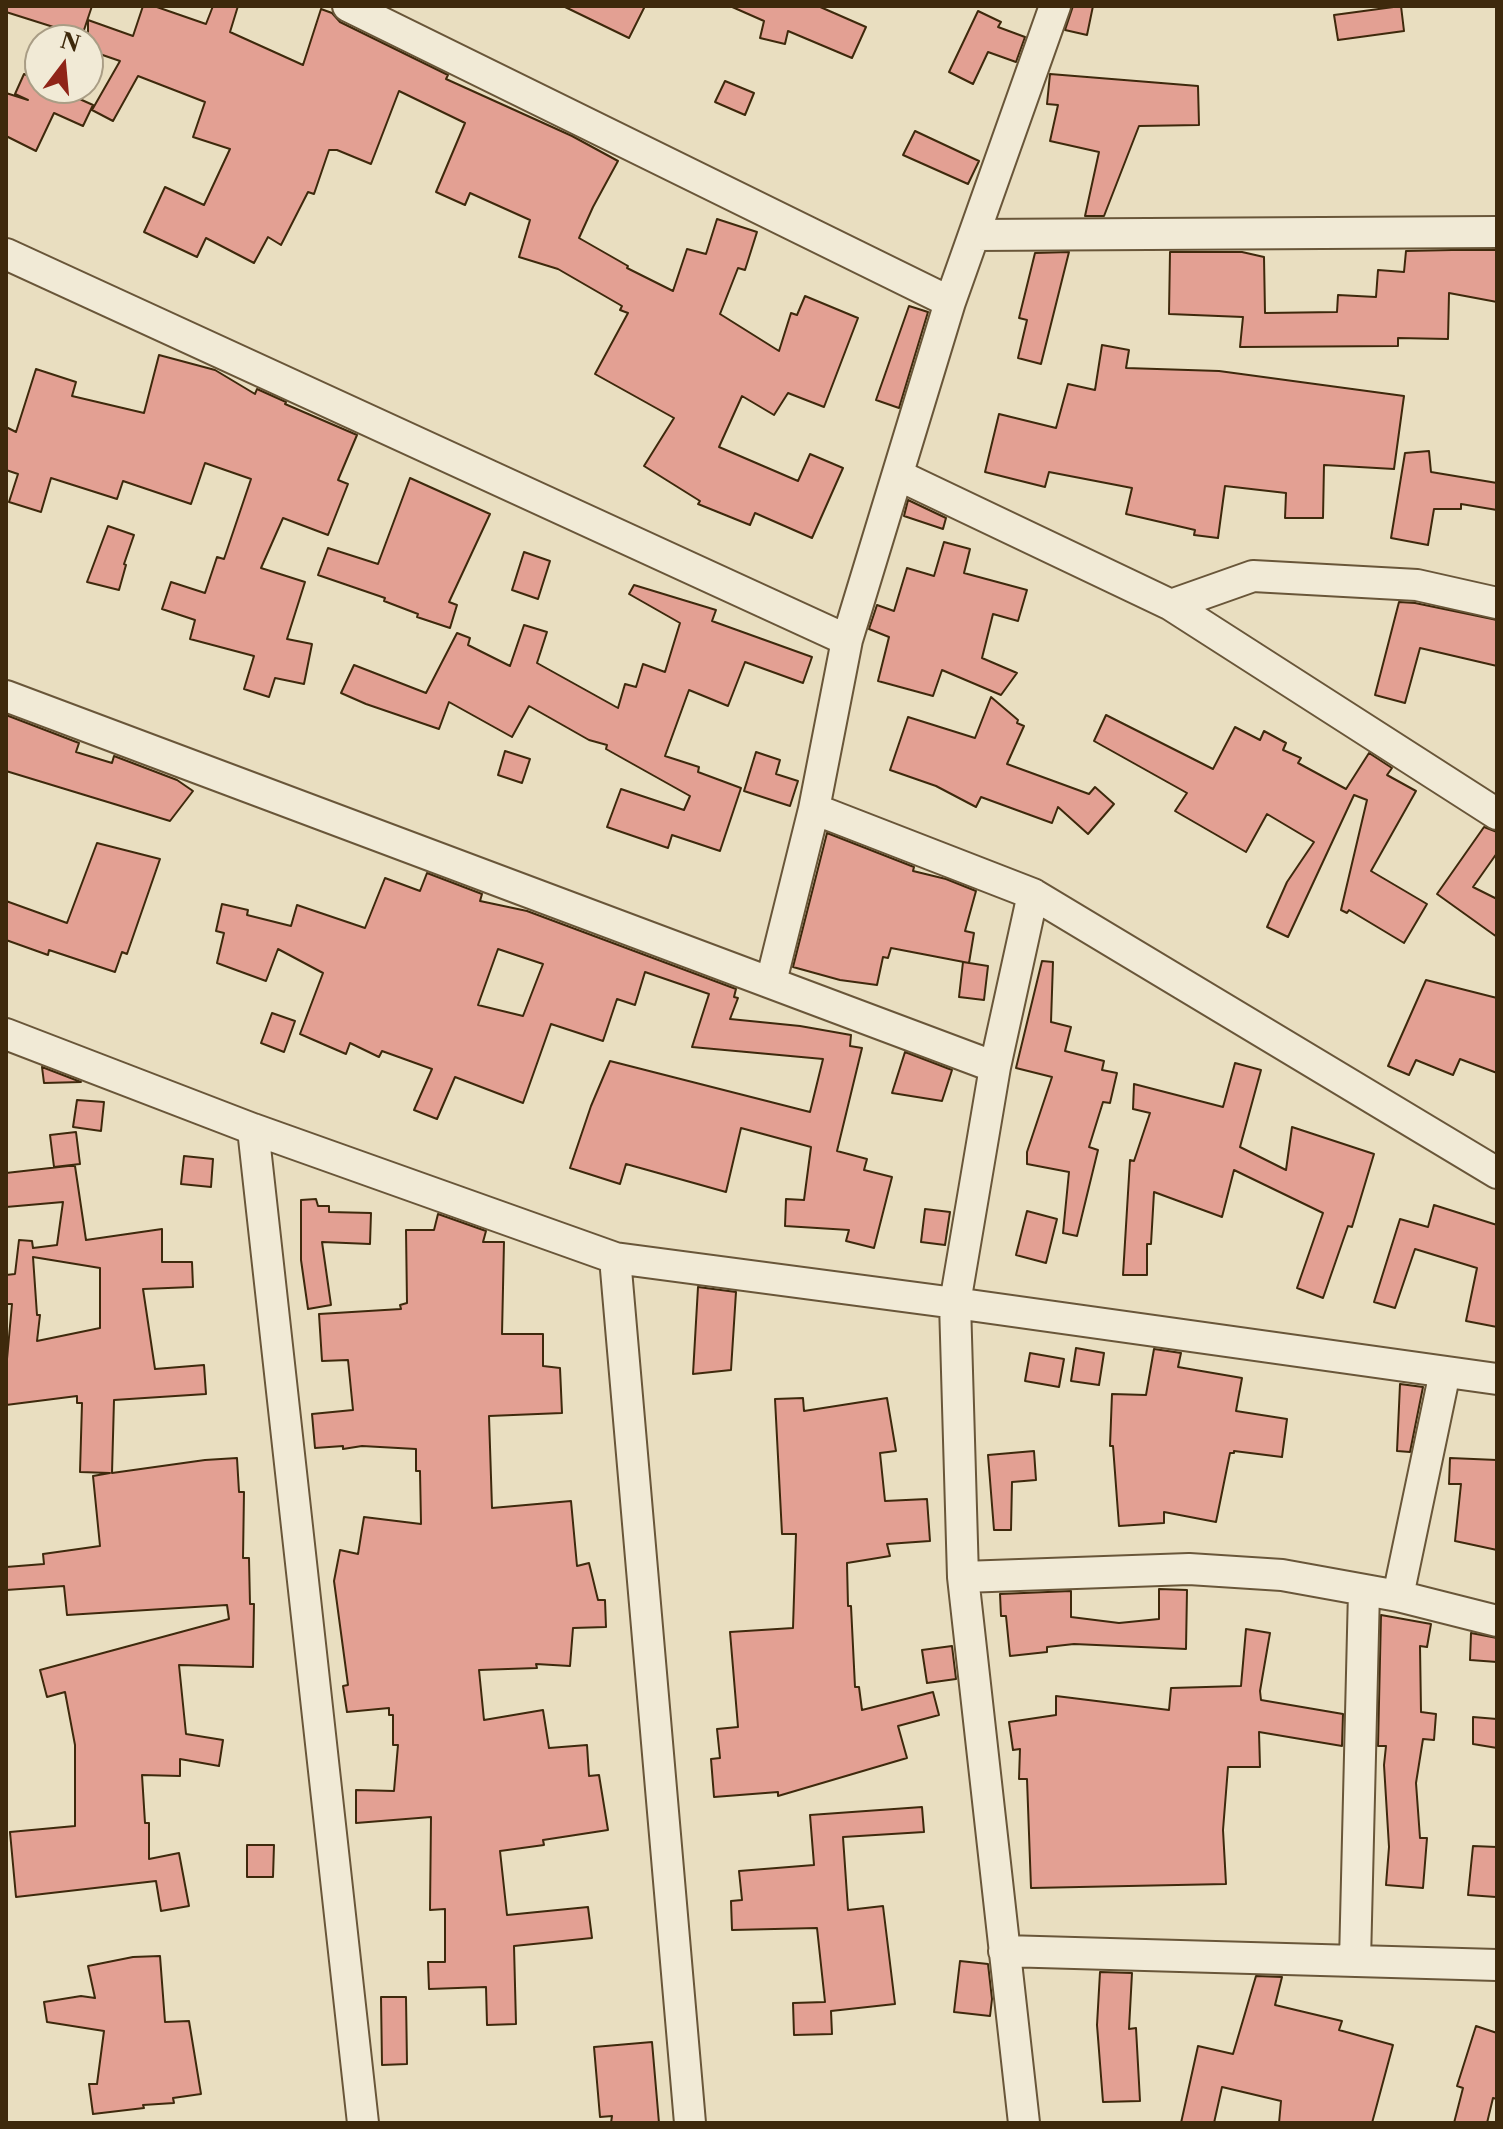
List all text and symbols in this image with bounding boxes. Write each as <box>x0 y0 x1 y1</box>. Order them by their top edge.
north arrow <box>24 24 104 104</box>
text: N <box>57 27 83 58</box>

